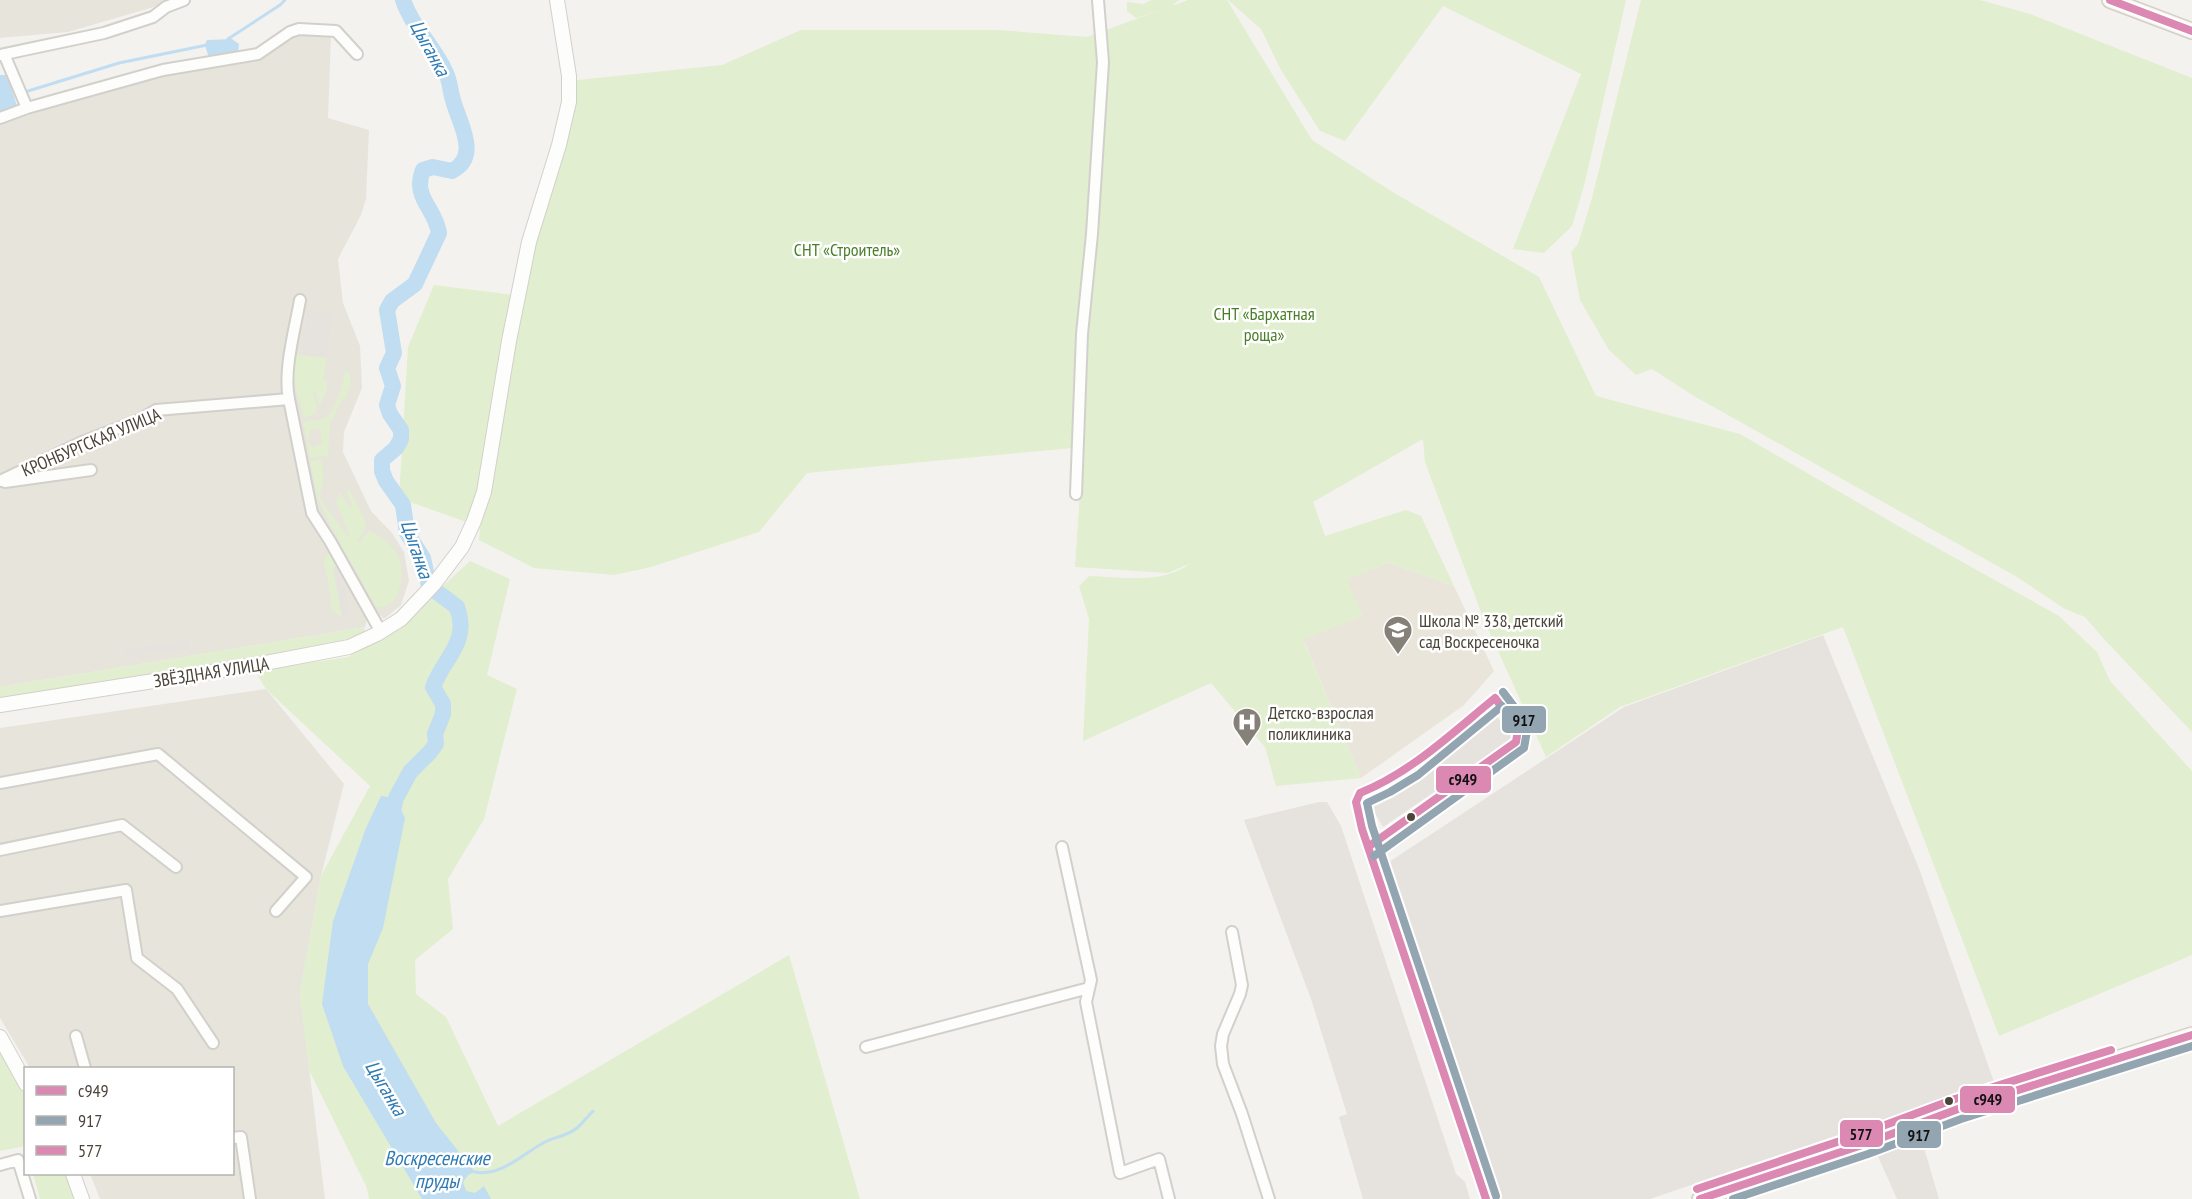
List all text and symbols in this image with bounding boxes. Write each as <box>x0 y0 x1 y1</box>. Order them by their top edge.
water label: Цыганка <box>404 15 456 81</box>
park label: СНТ «Строитель» <box>794 238 900 261</box>
park label: СНТ «Бархатная роща» <box>1213 302 1315 346</box>
street label: КРОНБУРГСКАЯ УЛИЦА <box>18 402 165 482</box>
water label: Цыганка <box>395 516 439 583</box>
place label: Школа № 338, детский сад Воскресеночка <box>1419 609 1564 653</box>
school or university icon: Школа № 338, детский сад Воскресеночка <box>1382 614 1414 656</box>
street label: ЗВЁЗДНАЯ УЛИЦА <box>152 651 271 692</box>
place label: Детско-взрослая поликлиника <box>1268 701 1374 745</box>
line badge: 917 <box>1501 705 1547 734</box>
hospital icon: Детско-взрослая поликлиника <box>1231 706 1263 748</box>
text: 917 <box>1513 710 1535 730</box>
line badge: с949 <box>1435 765 1492 794</box>
text: с949 <box>1449 769 1477 789</box>
unlabelled marker <box>1405 811 1417 823</box>
water label: Цыганка <box>359 1056 413 1121</box>
legend <box>24 1067 234 1175</box>
text: с949 <box>78 1079 109 1102</box>
line badge: с949 <box>1959 1085 2016 1114</box>
text: с949 <box>1974 1089 2002 1109</box>
unlabelled marker <box>1943 1095 1955 1107</box>
text: 917 <box>78 1109 102 1132</box>
line badge: 577 <box>1839 1119 1884 1148</box>
line badge: 917 <box>1896 1120 1942 1149</box>
text: 577 <box>1850 1124 1872 1144</box>
text: 917 <box>1908 1125 1930 1145</box>
text: 577 <box>78 1139 102 1162</box>
water label: Воскресенские пруды <box>384 1145 491 1194</box>

